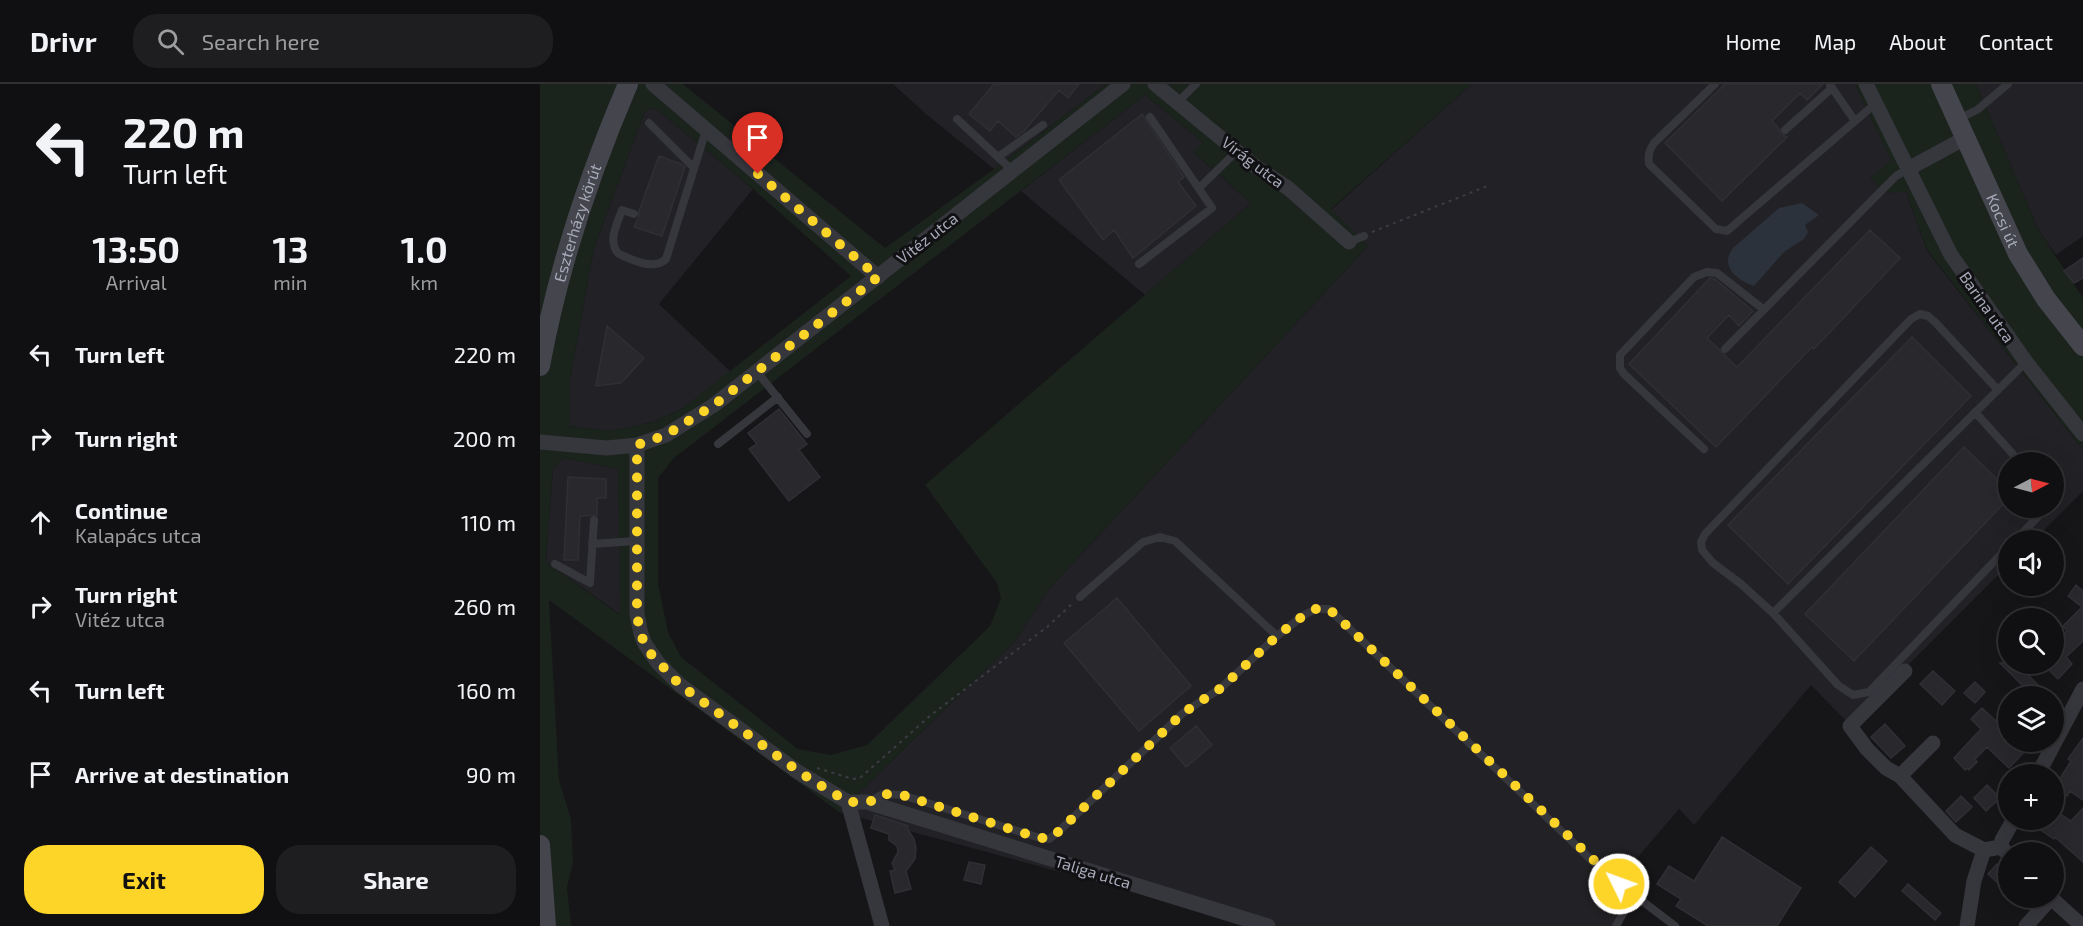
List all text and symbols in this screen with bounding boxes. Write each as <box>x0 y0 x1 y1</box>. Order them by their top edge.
search box <box>133 14 553 68</box>
text: Drivr <box>30 24 97 58</box>
icon: search <box>154 25 187 58</box>
text: Search here <box>202 28 320 54</box>
text: Home <box>1725 29 1781 54</box>
text: Map <box>1814 29 1856 54</box>
text: About <box>1889 29 1946 54</box>
text: Contact <box>1979 29 2053 54</box>
text: 220 m <box>123 106 244 156</box>
icon: left <box>24 108 102 186</box>
pin <box>732 112 783 174</box>
icon: arrive <box>741 121 774 154</box>
street label: Virág utca <box>1218 132 1288 191</box>
text: Turn left <box>123 157 227 189</box>
street label: Eszterházy körút <box>549 161 604 284</box>
street label: Kocsi út <box>1983 191 2024 250</box>
street label: Vitéz utca <box>892 208 961 267</box>
text: 13:50 <box>92 227 180 270</box>
text: 13 <box>272 227 308 270</box>
text: 1.0 <box>401 227 448 270</box>
street label: Barina utca <box>1956 267 2019 346</box>
text: Arrival <box>106 270 167 294</box>
text: min <box>273 270 307 294</box>
text: km <box>410 270 438 294</box>
icon: left <box>24 338 57 371</box>
text: Turn left <box>75 341 164 367</box>
text: 220 m <box>454 341 516 367</box>
icon: right <box>24 422 57 455</box>
text: Turn right <box>75 425 177 451</box>
text: 200 m <box>453 425 516 451</box>
north arrow <box>1998 452 2064 518</box>
map controls <box>1998 452 2064 908</box>
text: Continue <box>75 497 168 523</box>
icon: ahead <box>24 506 57 539</box>
text: 110 m <box>461 509 516 535</box>
text: Kalapács utca <box>75 523 201 547</box>
button: sound <box>1998 530 2064 596</box>
text: Turn right <box>75 581 177 607</box>
icon: right <box>24 590 57 623</box>
text: 260 m <box>454 593 516 619</box>
text: Vitéz utca <box>75 607 165 631</box>
button: search <box>1998 608 2064 674</box>
icon: left <box>24 674 57 707</box>
text: Turn left <box>75 677 164 703</box>
text: 160 m <box>457 677 516 703</box>
button: layers <box>1998 686 2064 752</box>
icon: arrive <box>24 758 57 791</box>
text: Arrive at destination <box>75 761 289 787</box>
text: 90 m <box>466 761 516 787</box>
button: + <box>1998 764 2064 830</box>
button: − <box>1998 842 2064 908</box>
button: Exit <box>24 845 264 914</box>
button: Share <box>276 845 516 914</box>
street label: Taliga utca <box>1053 851 1133 892</box>
position arrow <box>1587 852 1651 916</box>

